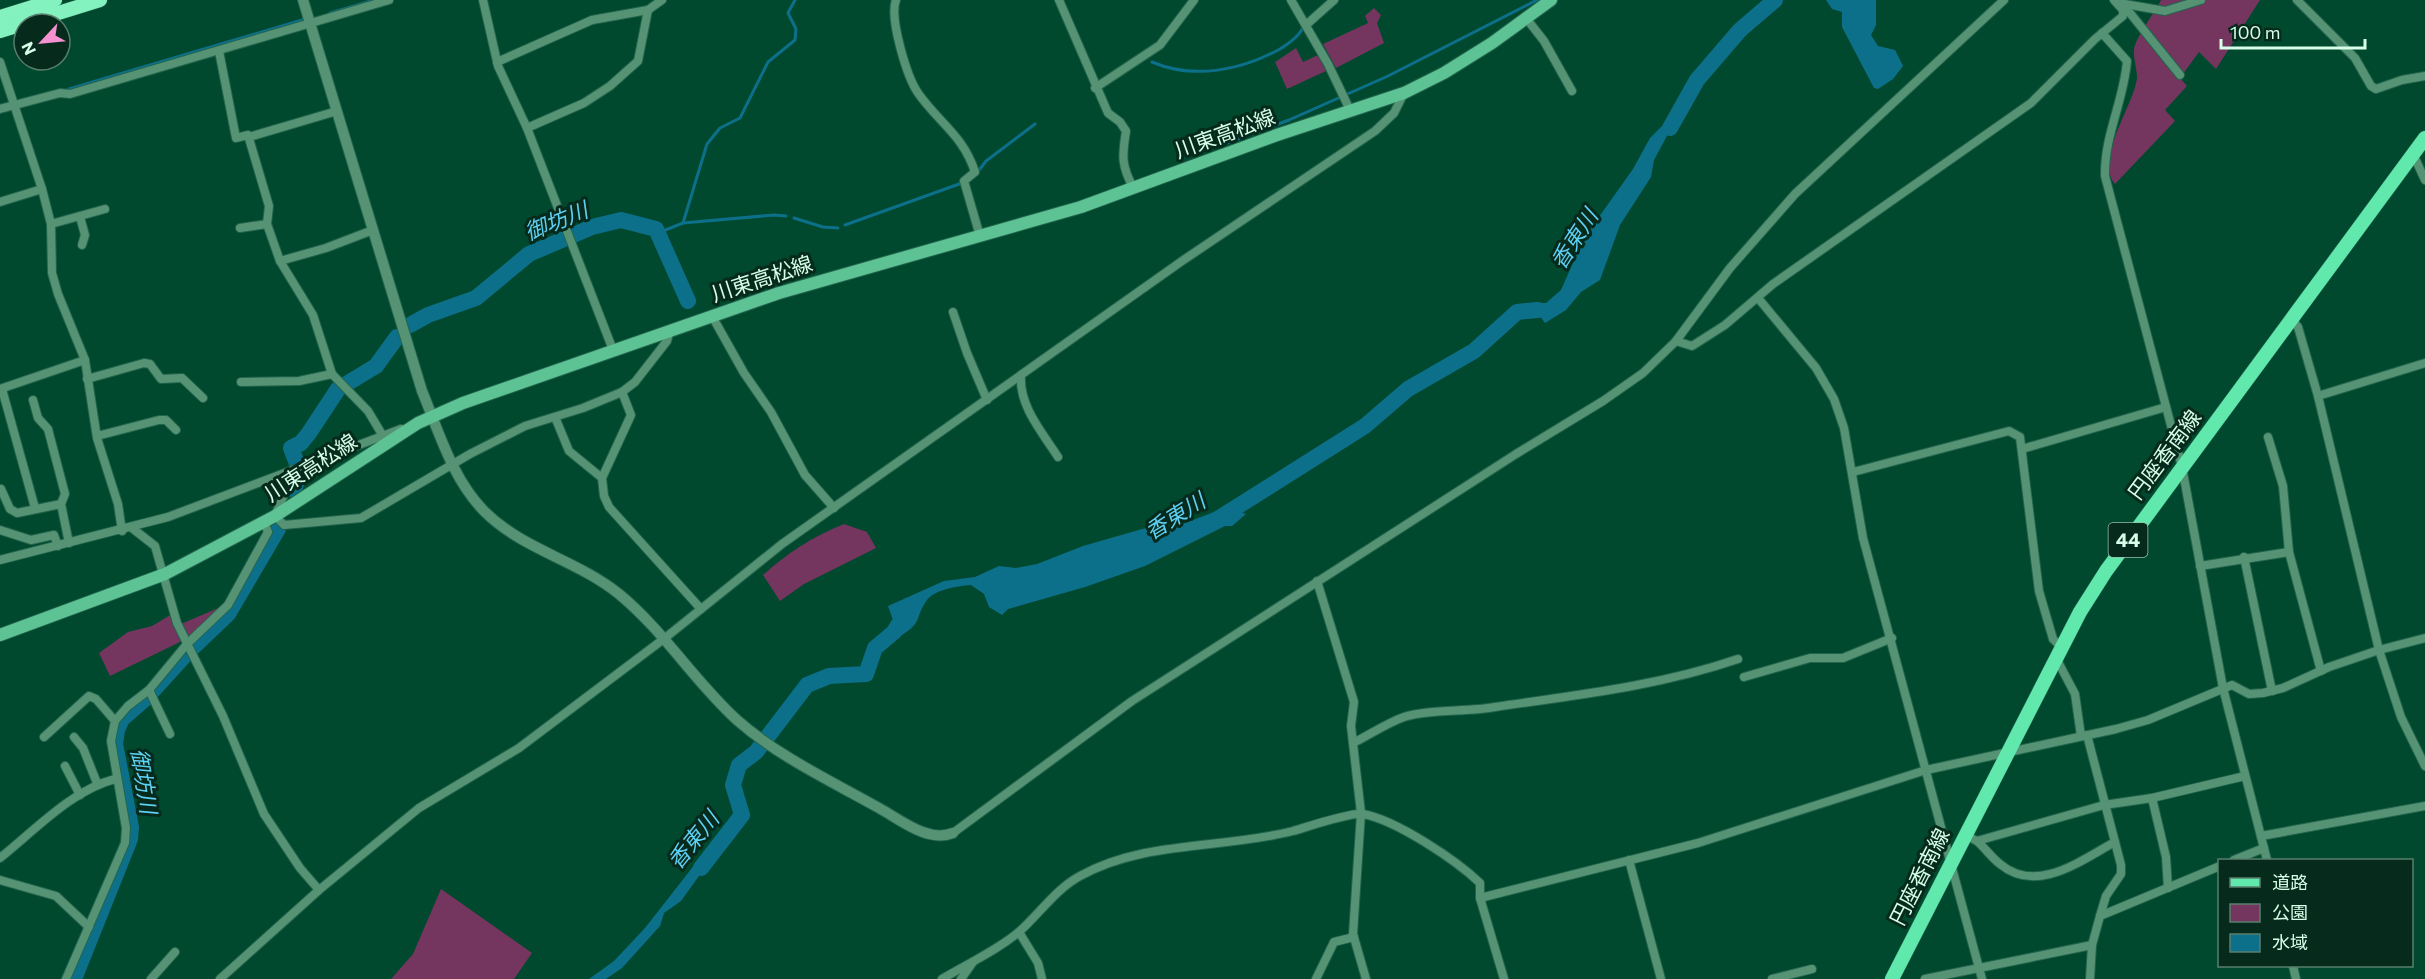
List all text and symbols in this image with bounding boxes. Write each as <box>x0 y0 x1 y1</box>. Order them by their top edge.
north arrow <box>12 12 72 72</box>
scale bar <box>2221 12 2365 50</box>
text: 100 m <box>2230 21 2280 43</box>
text: N <box>17 39 39 58</box>
street label: 川東高松線 <box>1171 103 1278 162</box>
water label: 御坊川 <box>520 195 593 245</box>
water label: 香東川 <box>1544 202 1604 274</box>
street label: 川東高松線 <box>708 249 815 306</box>
street label: 円座香南線 <box>2122 405 2205 504</box>
street label: 川東高松線 <box>259 428 361 506</box>
water label: 香東川 <box>1140 486 1212 545</box>
road number: 44 <box>2108 523 2148 557</box>
water label: 御坊川 <box>126 746 163 818</box>
water label: 香東川 <box>661 804 725 874</box>
street label: 円座香南線 <box>1884 824 1954 929</box>
legend <box>2218 859 2413 967</box>
text: 道路 <box>2272 871 2308 893</box>
text: 公園 <box>2272 901 2308 923</box>
text: 水域 <box>2272 931 2308 953</box>

